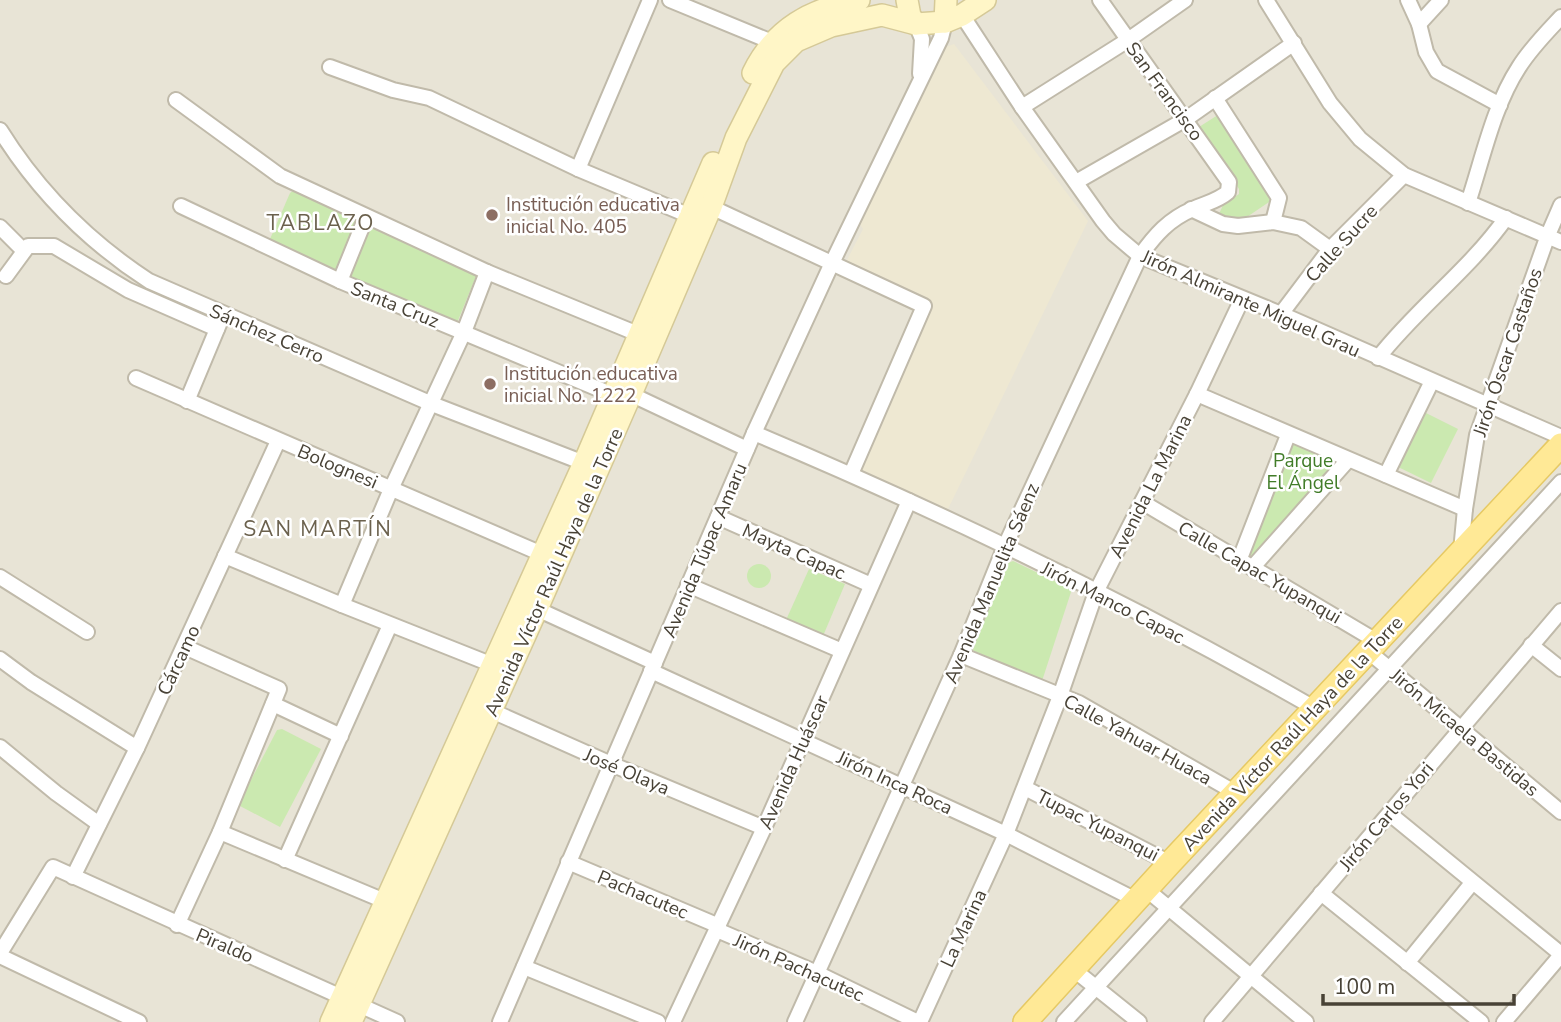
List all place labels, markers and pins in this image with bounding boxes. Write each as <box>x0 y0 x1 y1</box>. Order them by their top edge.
place label: Institución educativa inicial No. 405 <box>506 192 680 240</box>
marker: Institución educativa inicial No. 405 <box>484 207 500 223</box>
place label: Institución educativa inicial No. 1222 <box>504 361 678 409</box>
marker: Institución educativa inicial No. 1222 <box>482 376 498 392</box>

